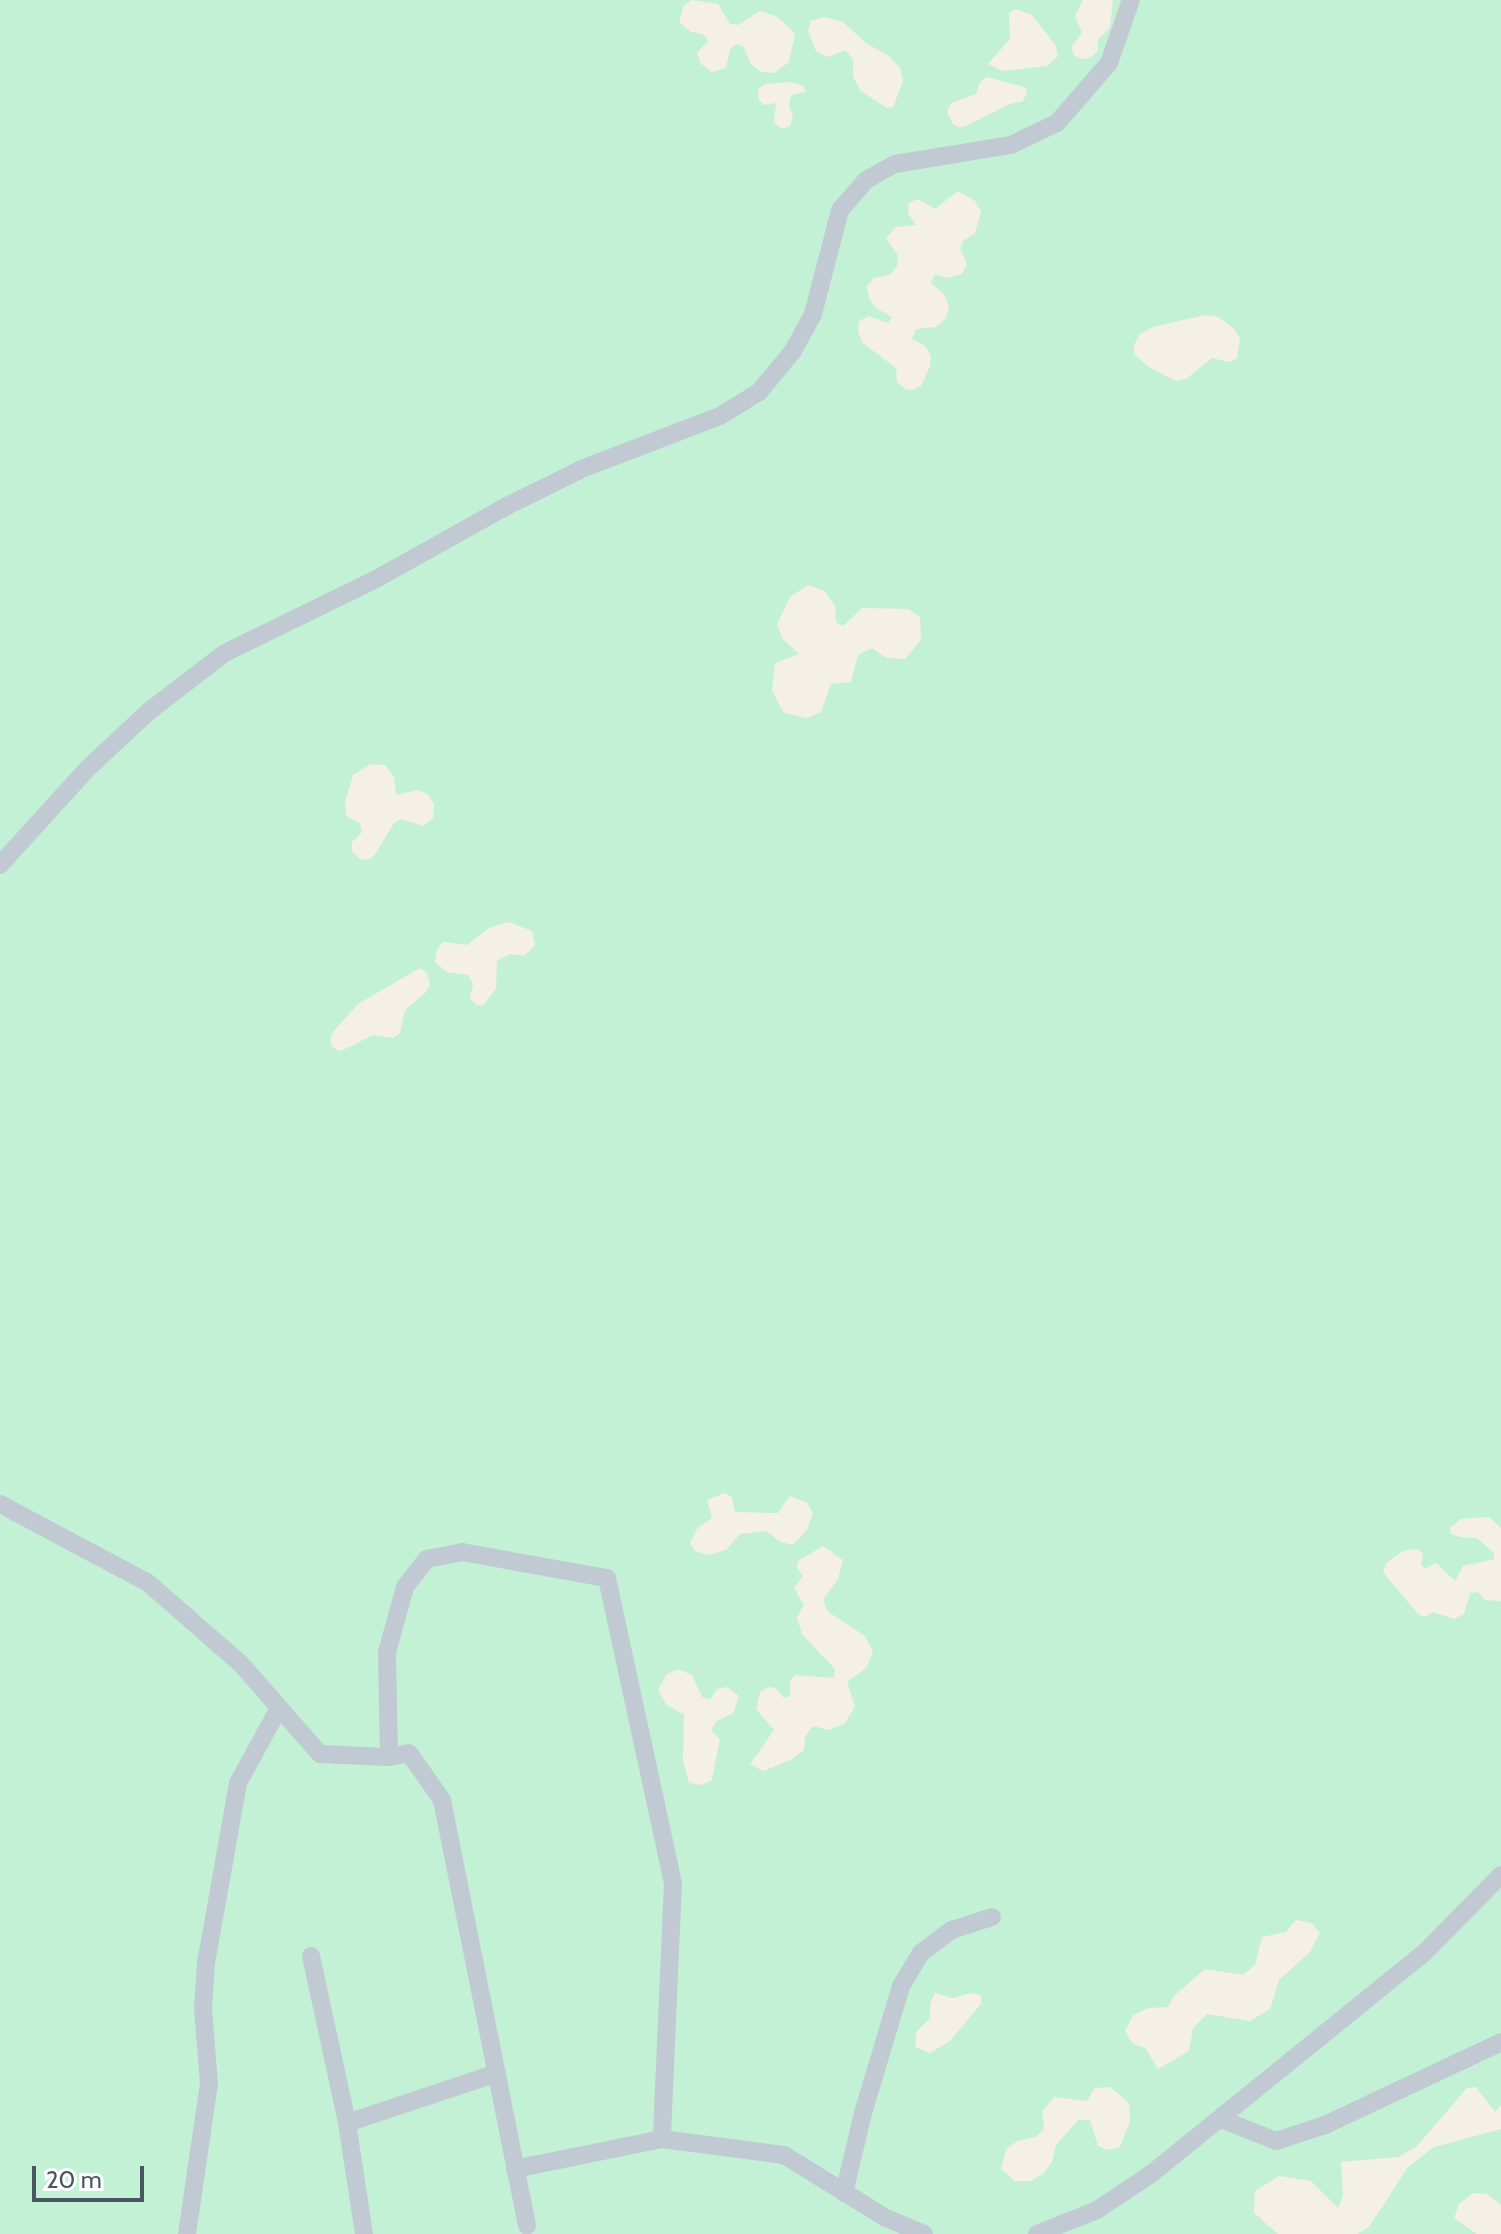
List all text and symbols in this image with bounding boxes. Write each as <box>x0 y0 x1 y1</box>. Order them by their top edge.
scale bar <box>36 2150 148 2200</box>
text: 20 m <box>46 2165 102 2194</box>

